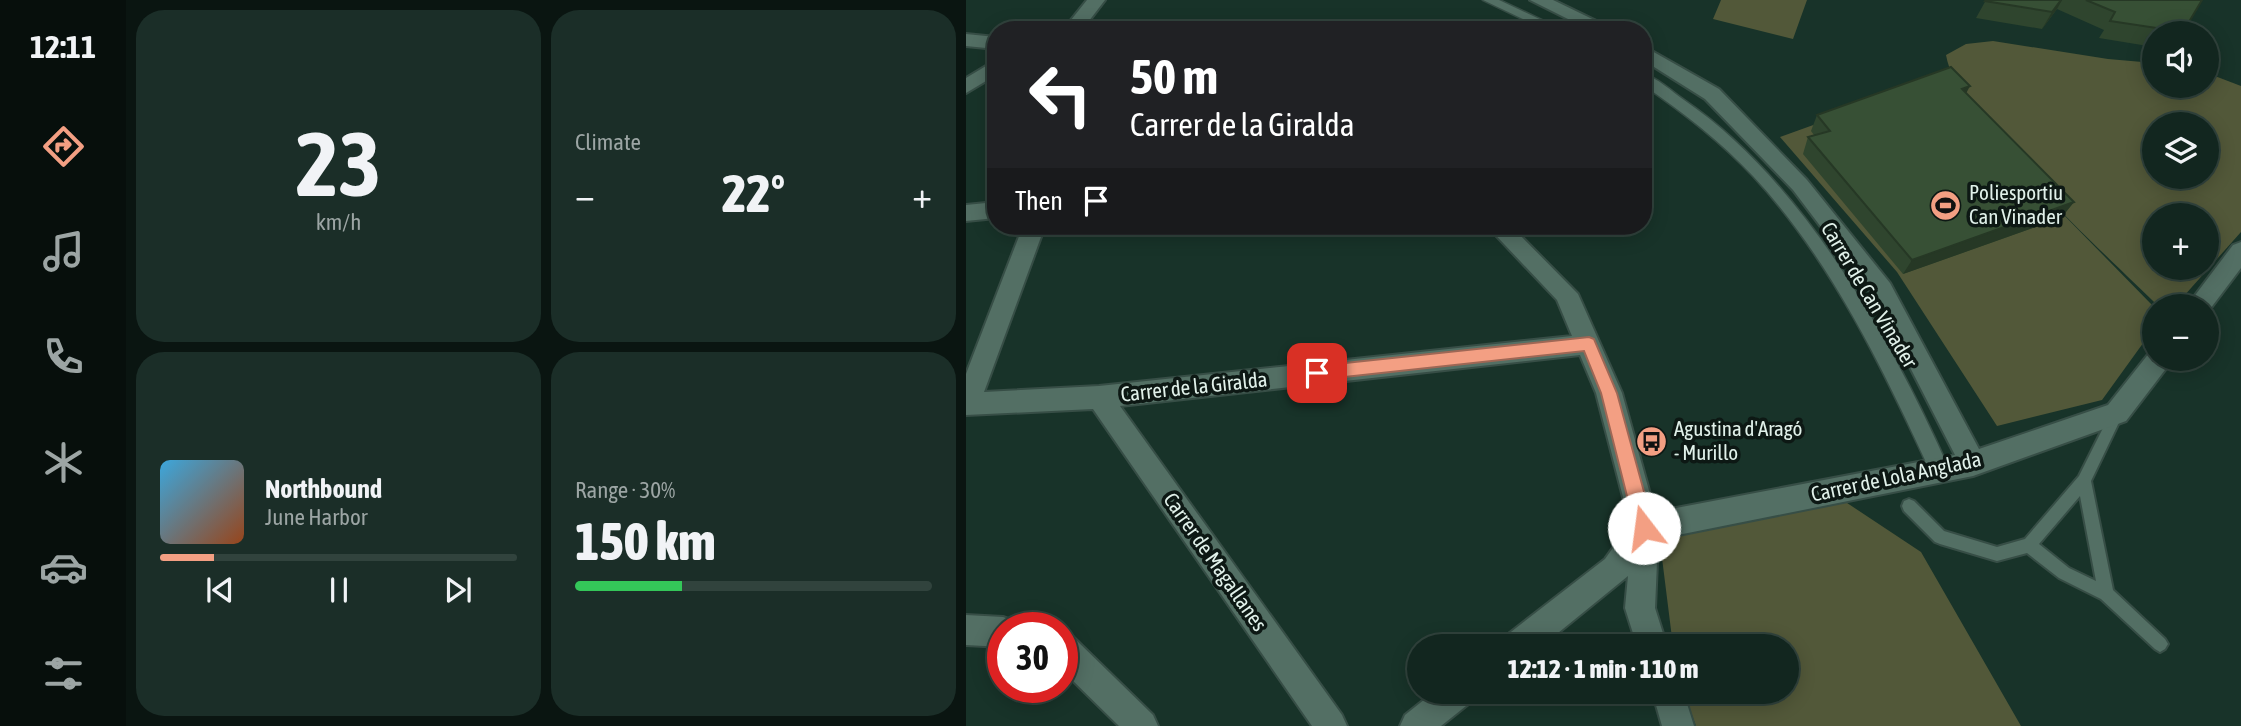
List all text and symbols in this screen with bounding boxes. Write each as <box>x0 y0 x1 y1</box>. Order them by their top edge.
map controls <box>2142 21 2219 371</box>
button: sound <box>2142 21 2219 98</box>
text: 12:11 <box>30 28 96 65</box>
text: 50 m <box>1130 48 1218 104</box>
icon: left <box>1015 49 1106 140</box>
text: Carrer de la Giralda <box>1130 106 1355 143</box>
text: 23 <box>296 111 381 215</box>
button: layers <box>2142 112 2219 189</box>
icon: directions <box>39 122 88 171</box>
text: Climate <box>575 129 641 155</box>
text: 22° <box>722 163 785 223</box>
text: − <box>575 173 595 216</box>
text: + <box>912 173 932 216</box>
place label: Poliesportiu Can Vinader <box>1969 180 2063 228</box>
icon: arrive <box>1077 182 1115 220</box>
text: Then <box>1015 186 1063 216</box>
sports icon: Poliesportiu Can Vinader <box>1929 188 1963 222</box>
button: + <box>2142 203 2219 280</box>
text: km/h <box>316 209 361 235</box>
street label: Carrer de Can Vinader <box>1817 217 1923 372</box>
icon: music <box>39 227 88 276</box>
button: − <box>2142 294 2219 371</box>
icon: phone <box>39 332 88 381</box>
pin <box>1287 343 1347 403</box>
icon: arrive <box>1298 354 1336 392</box>
street label: Carrer de la Giralda <box>1119 366 1268 406</box>
place label: Agustina d'Aragó - Murillo <box>1674 416 1802 464</box>
bus stop icon: Agustina d'Aragó - Murillo <box>1634 424 1668 458</box>
icon: climate <box>39 438 88 487</box>
street label: Carrer de Lola Anglada <box>1809 446 1983 506</box>
text: Northbound <box>265 474 382 504</box>
text: Range · 30% <box>575 477 675 503</box>
street label: Carrer de Magallanes <box>1159 488 1272 635</box>
position arrow <box>1607 491 1681 565</box>
text: June Harbor <box>265 504 368 530</box>
text: 150 km <box>575 511 716 571</box>
icon: car <box>39 543 88 592</box>
icon: previous <box>201 571 239 609</box>
icon: pause <box>320 571 358 609</box>
icon: next <box>439 571 477 609</box>
speed limit sign: 30 <box>987 612 1078 703</box>
icon: filters <box>39 649 88 698</box>
text: 12:12 · 1 min · 110 m <box>1508 654 1698 684</box>

